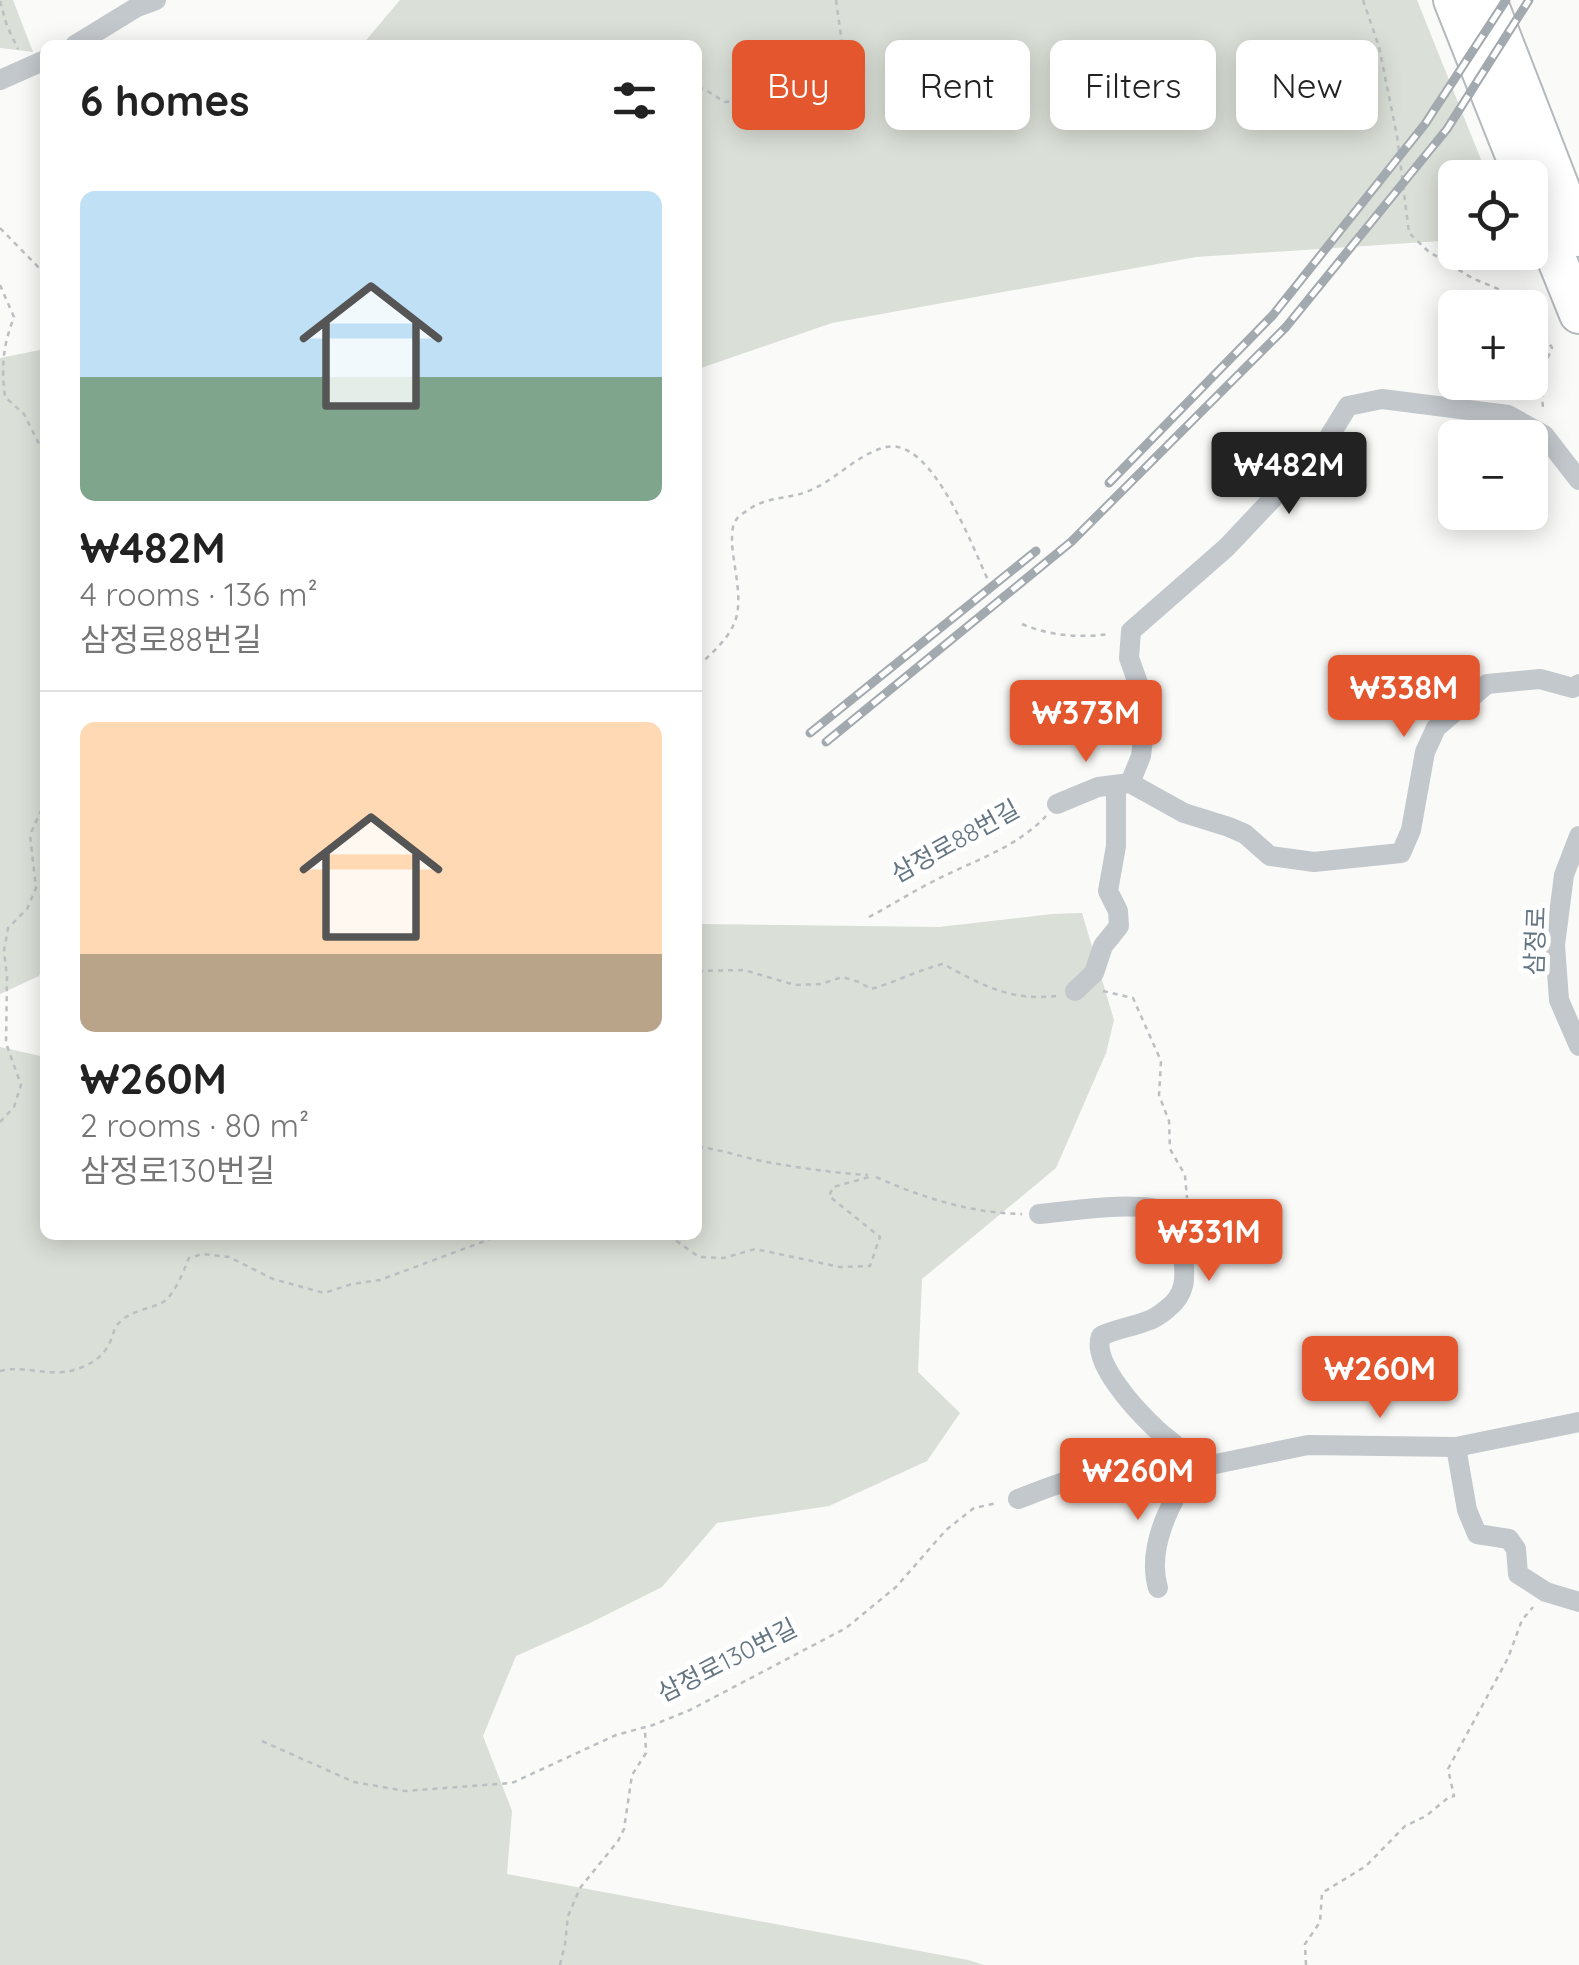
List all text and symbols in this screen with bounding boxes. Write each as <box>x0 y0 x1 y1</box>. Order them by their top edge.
chip: Buy <box>732 40 865 130</box>
chip: Rent <box>885 40 1030 130</box>
chip: Filters <box>1050 40 1216 130</box>
chip: New <box>1236 40 1378 130</box>
icon: filters <box>607 73 662 128</box>
text: 6 homes <box>80 74 250 127</box>
map controls <box>1438 160 1548 530</box>
button: locate <box>1438 160 1548 270</box>
icon: home <box>281 256 461 436</box>
button: + <box>1438 290 1548 400</box>
button: − <box>1438 420 1548 530</box>
pin: ₩482M <box>1219 432 1359 517</box>
text: ₩482M <box>1234 444 1344 484</box>
text: ₩482M <box>80 521 226 574</box>
text: 4 rooms · 136 m² <box>80 574 318 614</box>
text: 삼정로88번길 <box>80 619 262 659</box>
pin: ₩338M <box>1334 655 1474 740</box>
text: ₩338M <box>1350 667 1458 707</box>
pin: ₩373M <box>1016 680 1156 765</box>
text: ₩373M <box>1032 692 1140 732</box>
icon: home <box>281 787 461 967</box>
street label: 삼정로88번길 <box>885 793 1024 889</box>
street label: 삼정로 <box>1518 906 1551 976</box>
text: ₩260M <box>80 1052 227 1105</box>
text: 2 rooms · 80 m² <box>80 1105 309 1145</box>
text: 삼정로130번길 <box>80 1150 275 1190</box>
pin: ₩331M <box>1139 1199 1279 1284</box>
text: ₩331M <box>1157 1211 1261 1251</box>
pin: ₩260M <box>1310 1336 1450 1421</box>
text: ₩260M <box>1324 1348 1436 1388</box>
pin: ₩260M <box>1068 1438 1208 1523</box>
text: ₩260M <box>1082 1450 1194 1490</box>
street label: 삼정로130번길 <box>652 1611 802 1708</box>

